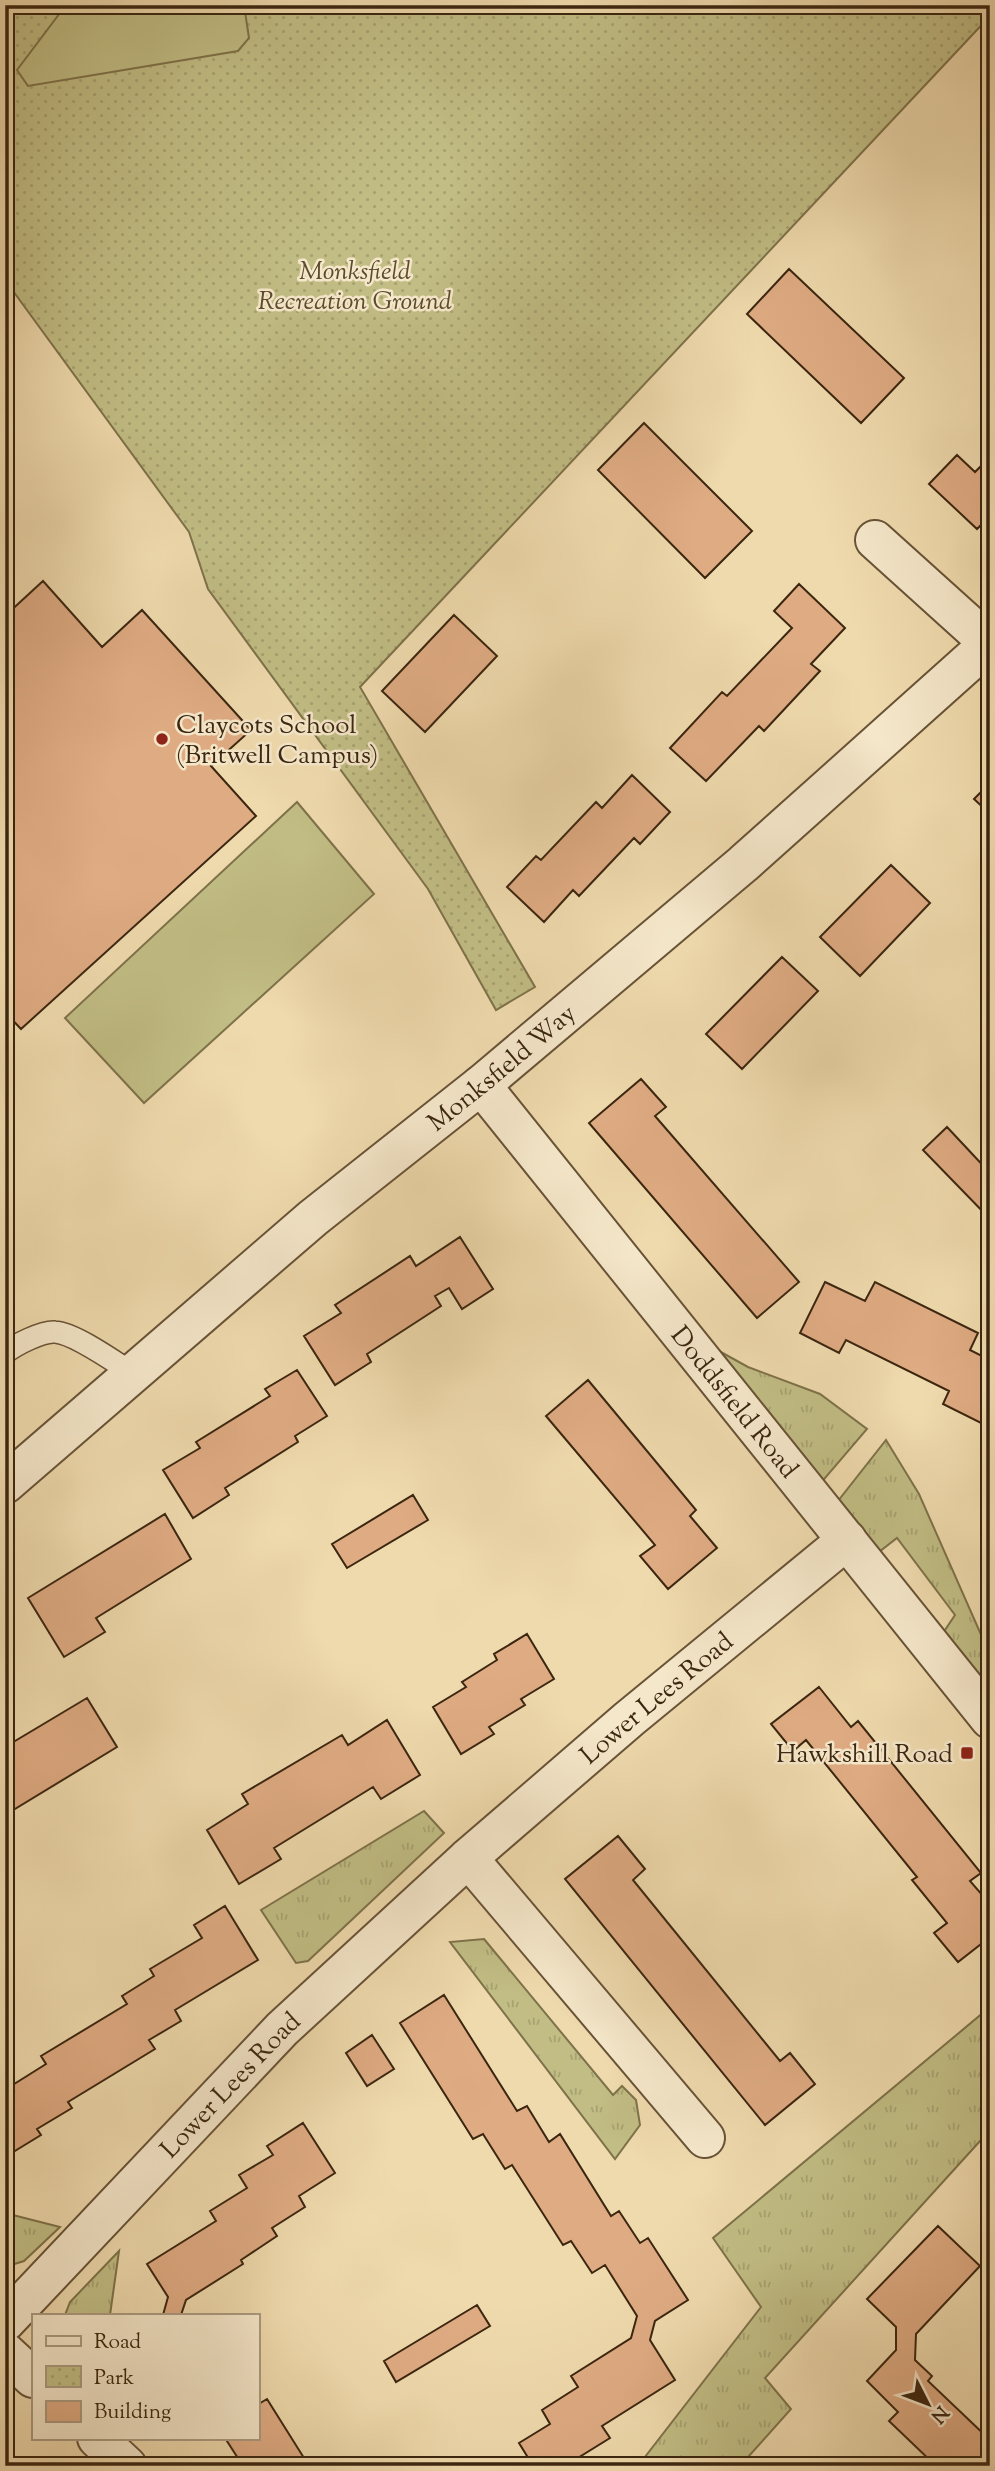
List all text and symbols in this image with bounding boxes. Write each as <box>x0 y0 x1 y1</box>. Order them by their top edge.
park label: Monksfield Recreation Ground <box>258 254 452 321</box>
place label: Claycots School (Britwell Campus) <box>176 708 378 775</box>
marker: Claycots School (Britwell Campus) <box>154 731 170 747</box>
street label: Monksfield Way <box>420 997 585 1142</box>
street label: Doddsfield Road <box>661 1319 806 1487</box>
street label: Lower Lees Road <box>573 1624 742 1774</box>
place label: Hawkshill Road <box>776 1737 953 1774</box>
marker: Hawkshill Road <box>959 1745 975 1761</box>
street label: Lower Lees Road <box>153 2004 310 2168</box>
legend <box>32 2314 259 2440</box>
text: Road <box>94 2328 141 2358</box>
text: Park <box>94 2364 135 2394</box>
north arrow <box>894 2370 964 2440</box>
text: Building <box>94 2398 171 2428</box>
text: N <box>924 2399 954 2428</box>

